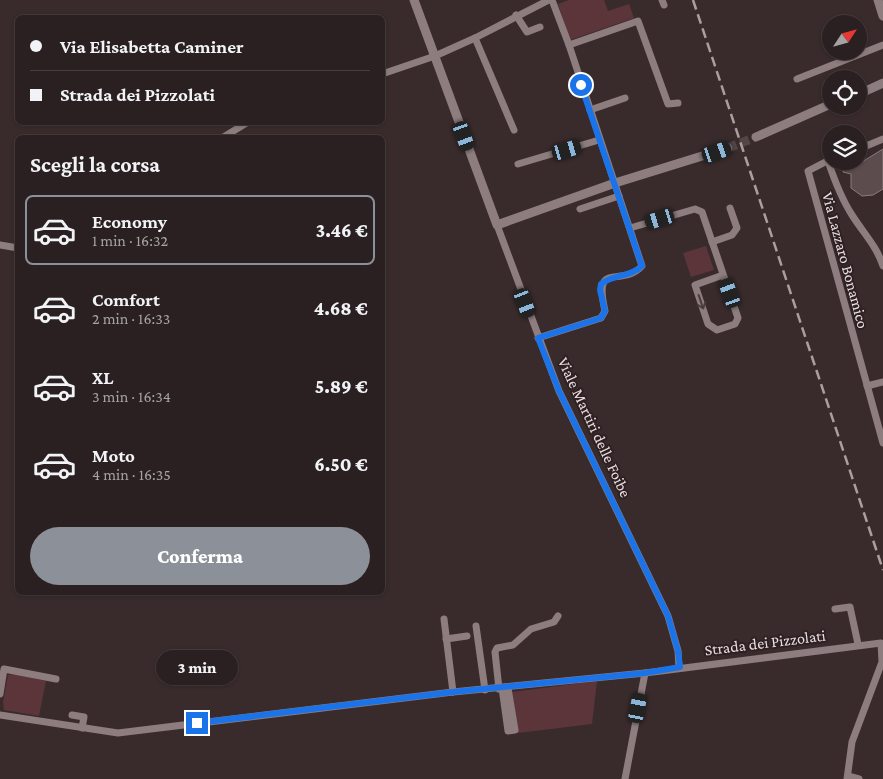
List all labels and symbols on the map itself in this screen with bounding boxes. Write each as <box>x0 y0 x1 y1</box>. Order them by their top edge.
north arrow <box>822 15 868 60</box>
route start <box>570 74 592 96</box>
car <box>451 119 476 153</box>
car <box>550 139 583 161</box>
car <box>700 140 733 164</box>
street label: Via Lazzaro Bonamico <box>819 190 872 330</box>
car <box>643 207 676 231</box>
car <box>717 276 742 310</box>
car <box>512 286 537 320</box>
one-way arrow <box>697 294 706 310</box>
street label: Viale Martiri delle Foibe <box>555 355 634 500</box>
street label: Strada dei Pizzolati <box>704 627 827 658</box>
callout: 3 min <box>156 650 238 686</box>
car <box>627 692 648 724</box>
route end <box>186 712 208 734</box>

